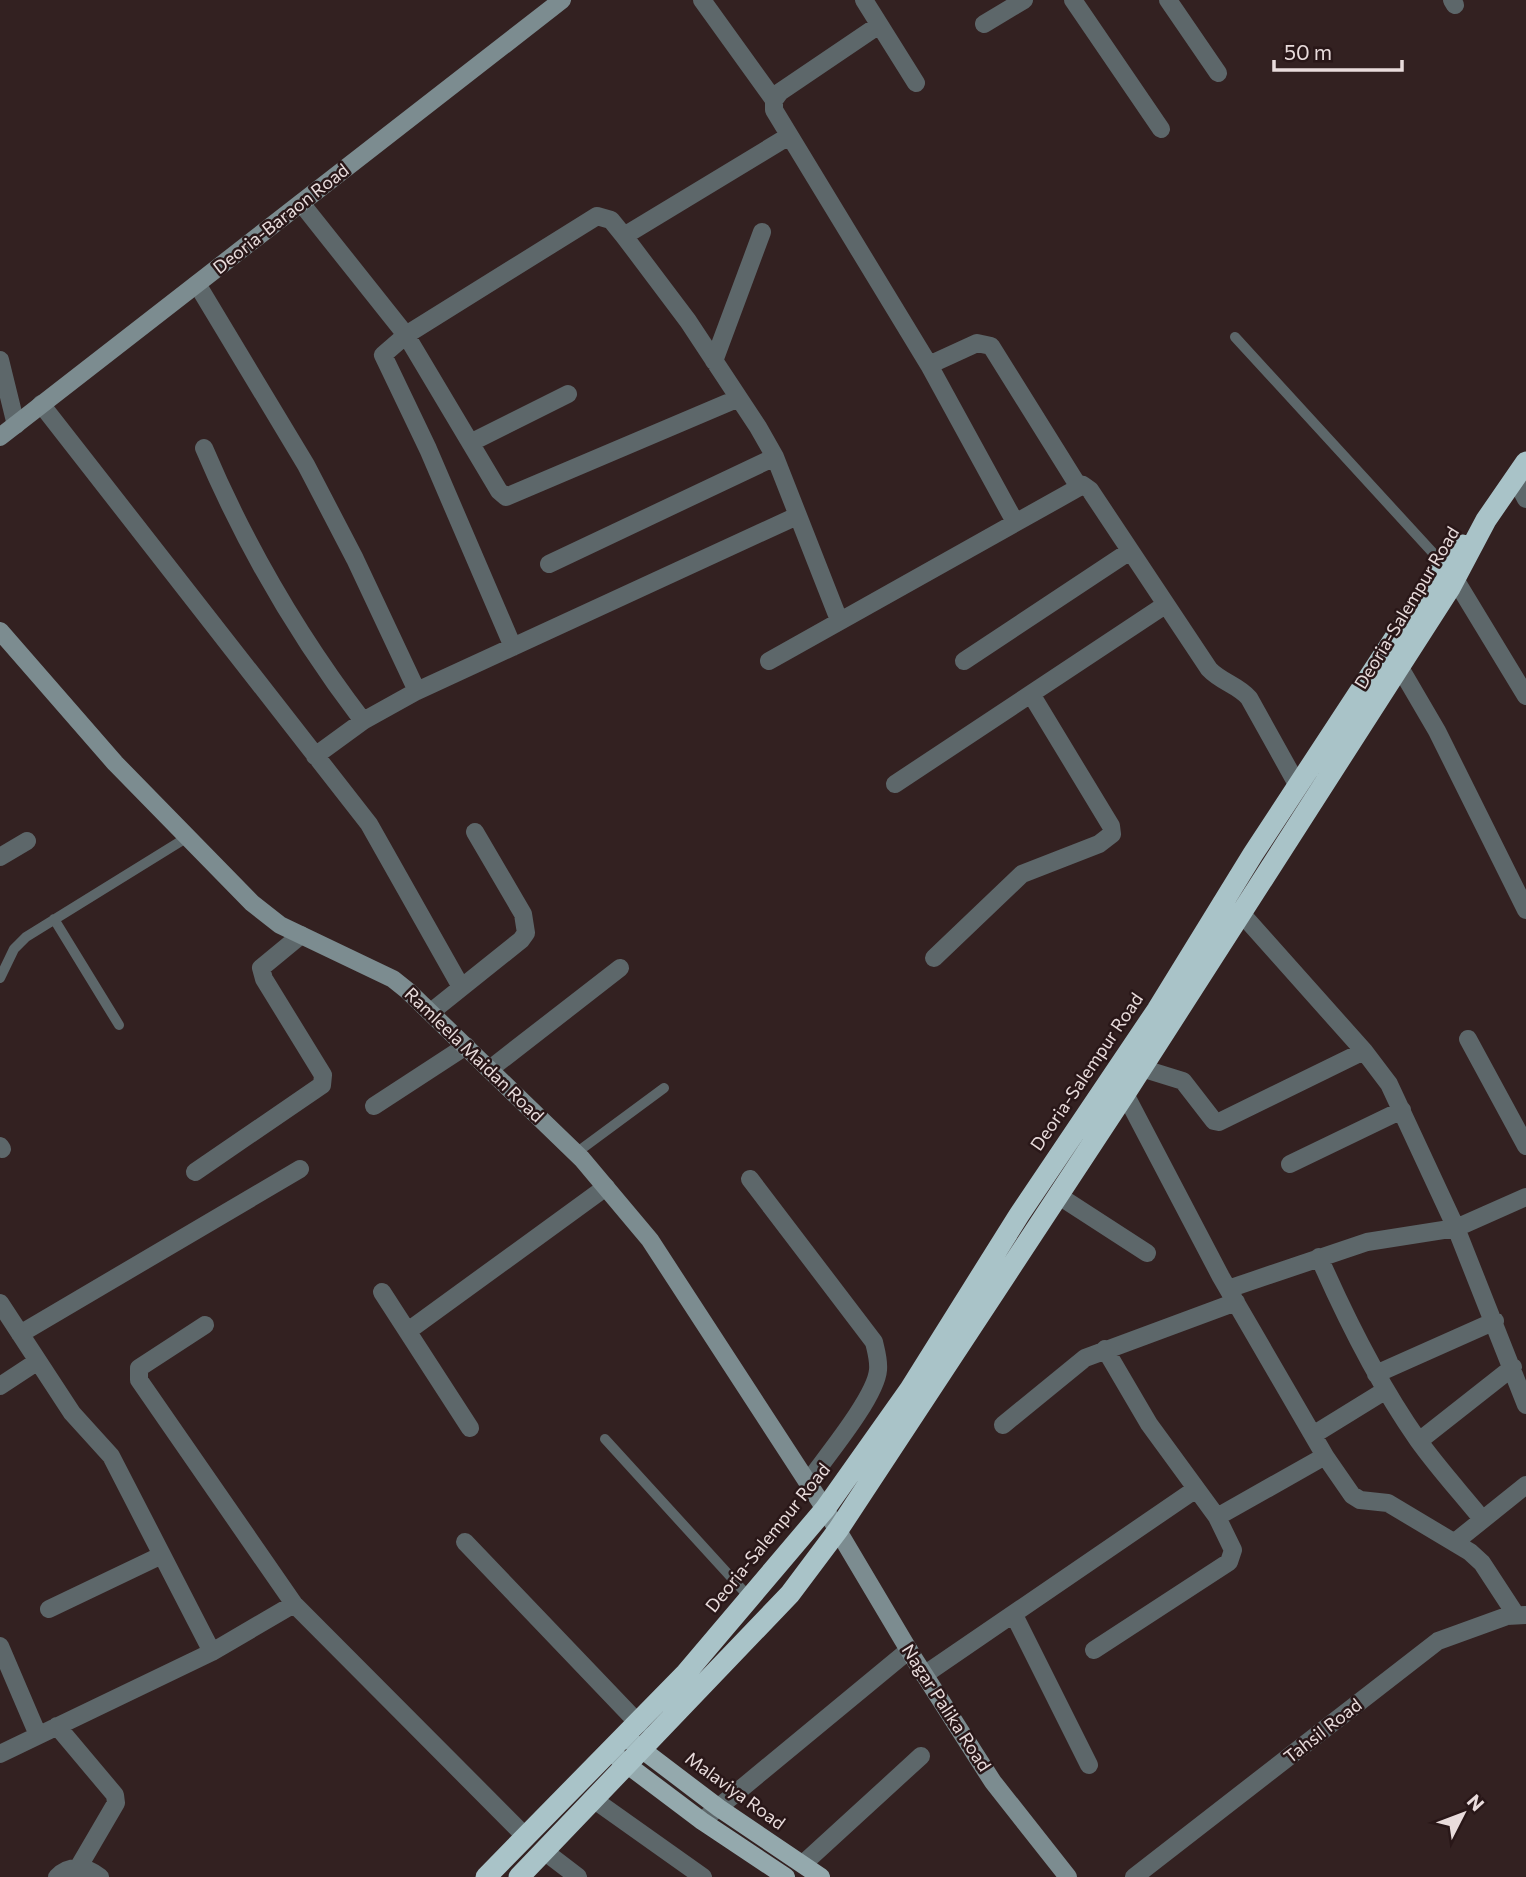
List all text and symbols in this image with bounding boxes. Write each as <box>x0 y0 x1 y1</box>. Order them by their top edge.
scale bar <box>1274 28 1402 72</box>
text: 50 m <box>1284 39 1332 64</box>
street label: Deoria-Baraon Road <box>208 158 353 278</box>
street label: Deoria-Salempur Road <box>1349 522 1463 693</box>
street label: Ramleela Maidan Road <box>401 982 549 1126</box>
street label: Deoria-Salempur Road <box>1025 988 1147 1154</box>
street label: Deoria-Salempur Road <box>700 1458 834 1616</box>
street label: Nagar Palika Road <box>898 1640 996 1775</box>
street label: Tahsil Road <box>1279 1693 1366 1767</box>
street label: Malaviya Road <box>681 1747 790 1834</box>
north arrow <box>1428 1779 1498 1849</box>
text: N <box>1463 1789 1489 1815</box>

